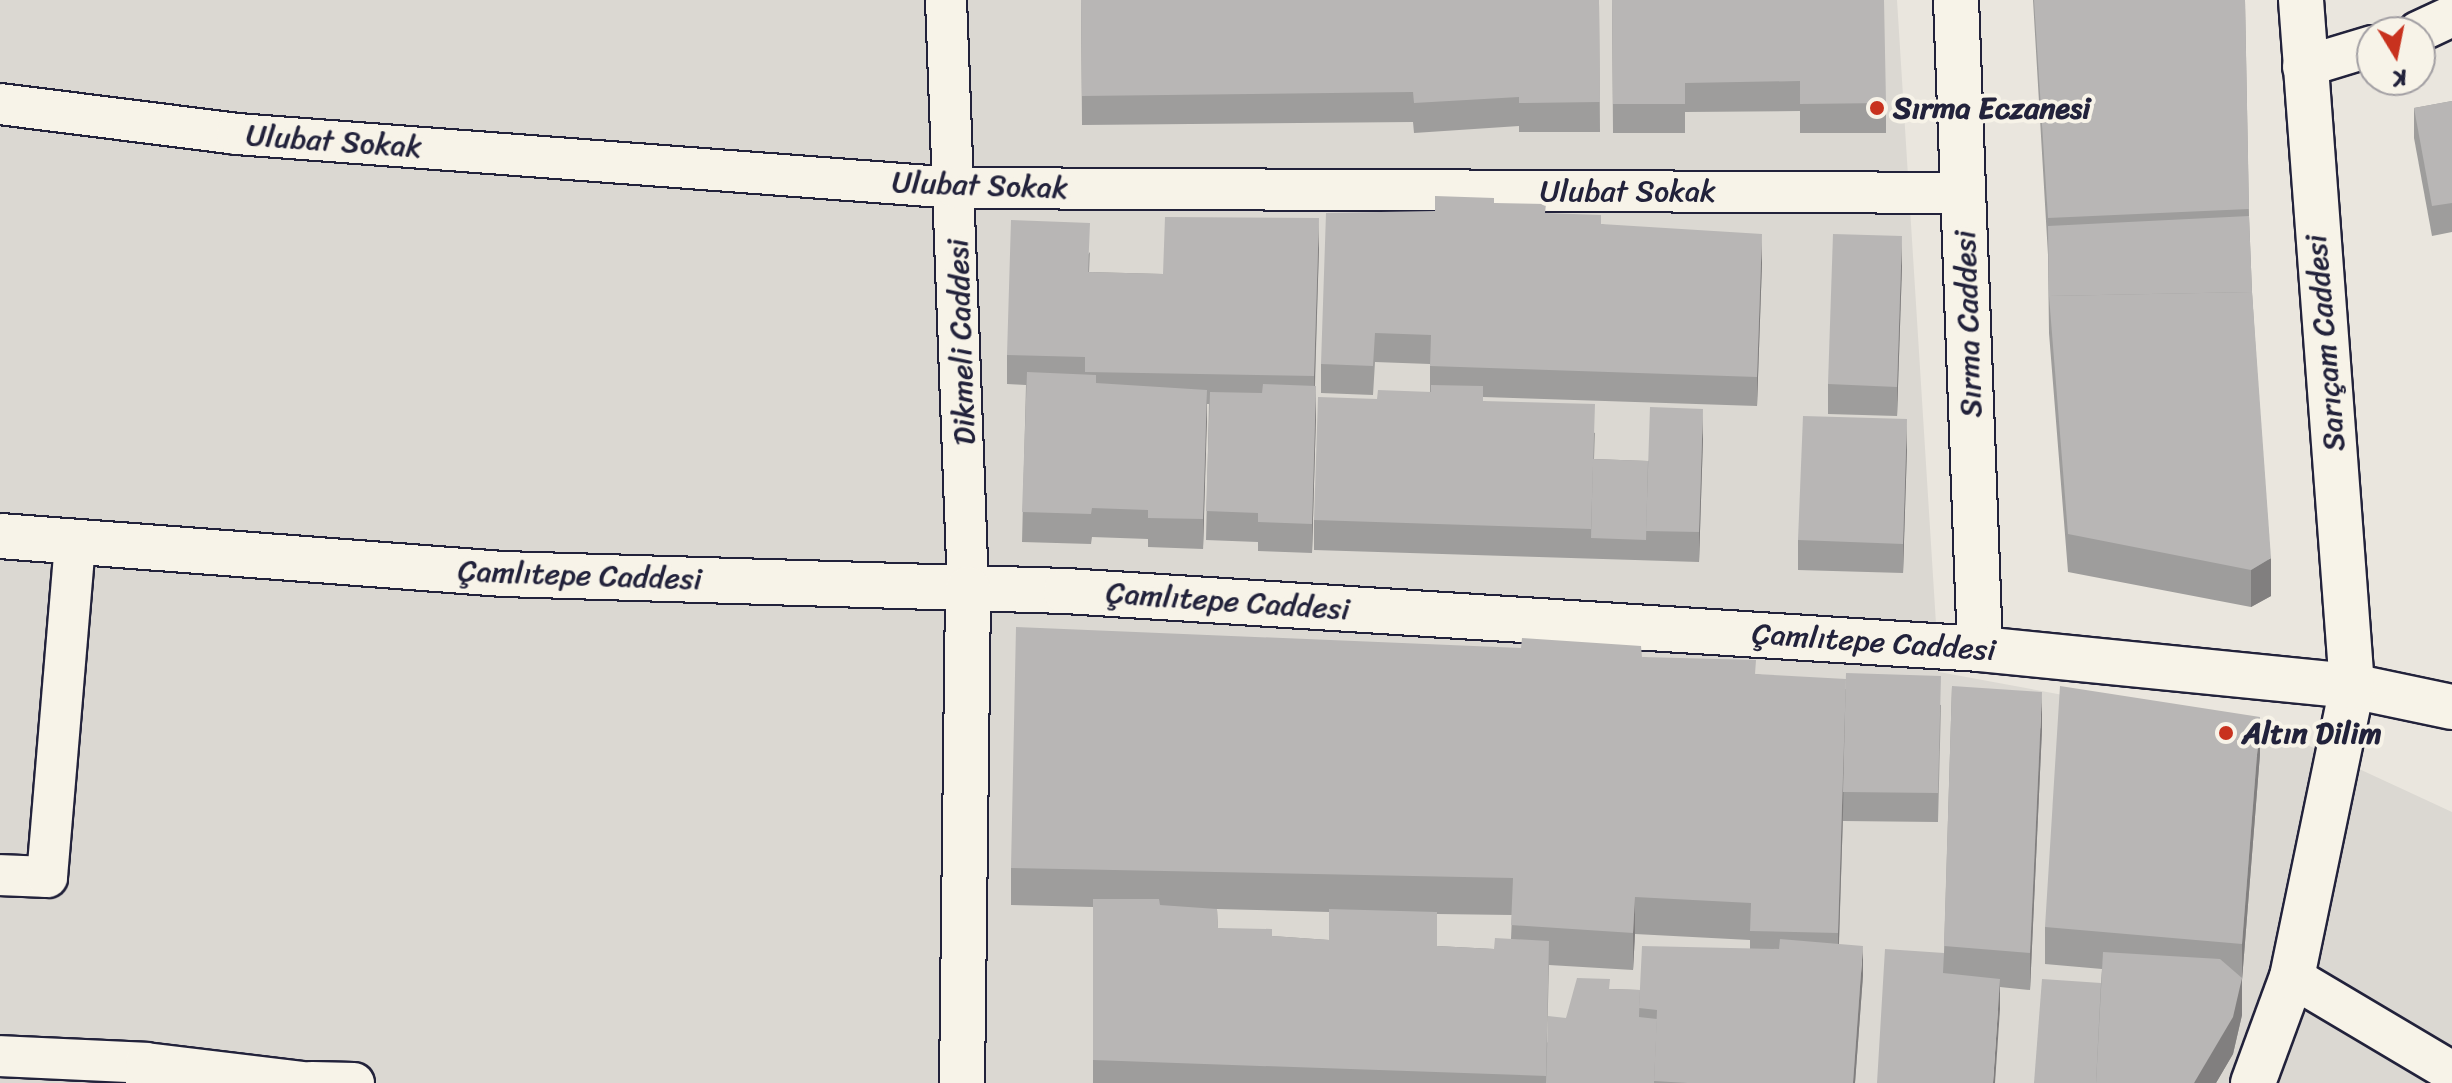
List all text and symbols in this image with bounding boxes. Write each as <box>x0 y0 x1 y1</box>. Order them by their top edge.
north arrow <box>2356 16 2436 96</box>
text: K <box>2390 58 2410 99</box>
place label: Sırma Eczanesi <box>1893 90 2093 126</box>
marker: Sırma Eczanesi <box>1868 99 1886 117</box>
street label: Ulubat Sokak <box>245 117 423 165</box>
street label: Ulubat Sokak <box>891 164 1069 206</box>
street label: Ulubat Sokak <box>1540 173 1716 209</box>
street label: Sırma Caddesi <box>1947 230 1989 418</box>
street label: Sarıçam Caddesi <box>2298 233 2352 453</box>
street label: Dikmeli Caddesi <box>939 238 983 446</box>
street label: Çamlıtepe Caddesi <box>458 553 702 597</box>
street label: Çamlıtepe Caddesi <box>1106 575 1350 627</box>
street label: Çamlıtepe Caddesi <box>1752 616 1996 668</box>
place label: Altın Dilim <box>2242 715 2382 751</box>
marker: Altın Dilim <box>2217 724 2235 742</box>

